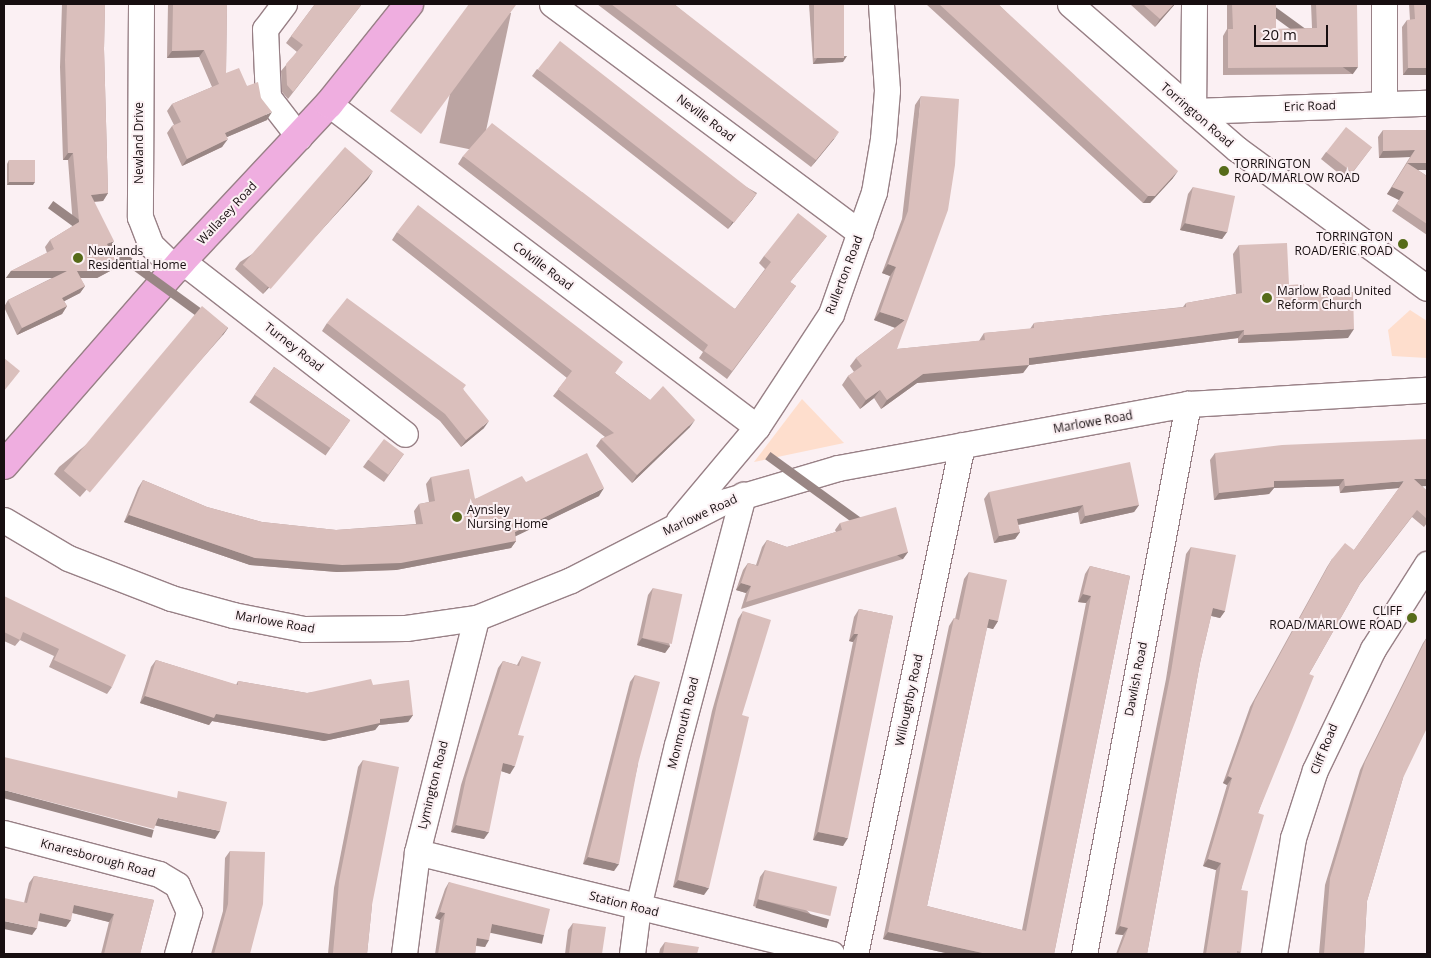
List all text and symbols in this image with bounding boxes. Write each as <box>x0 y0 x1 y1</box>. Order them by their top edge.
scale bar <box>1256 15 1330 47</box>
text: 20 m <box>1262 24 1297 44</box>
street label: Torrington Road <box>1158 80 1236 150</box>
street label: Neville Road <box>674 91 738 145</box>
street label: Eric Road <box>1284 98 1336 114</box>
street label: Newland Drive <box>132 102 146 184</box>
place label: TORRINGTON ROAD/MARLOW ROAD <box>1234 157 1360 185</box>
marker: TORRINGTON ROAD/MARLOW ROAD <box>1218 165 1230 177</box>
street label: Wallasey Road <box>194 179 260 247</box>
place label: TORRINGTON ROAD/ERIC ROAD <box>1294 230 1393 258</box>
street label: Rullerton Road <box>822 234 866 316</box>
marker: TORRINGTON ROAD/ERIC ROAD <box>1397 238 1409 250</box>
street label: Colville Road <box>510 239 576 293</box>
place label: Newlands Residential Home <box>88 244 186 272</box>
marker: Newlands Residential Home <box>72 252 84 264</box>
place label: Marlow Road United Reform Church <box>1277 284 1391 312</box>
marker: Marlow Road United Reform Church <box>1261 292 1273 304</box>
street label: Turney Road <box>262 320 326 374</box>
street label: Marlowe Road <box>1052 408 1134 436</box>
street label: Marlowe Road <box>661 491 739 539</box>
place label: Aynsley Nursing Home <box>467 503 548 531</box>
marker: Aynsley Nursing Home <box>451 511 463 523</box>
place label: CLIFF ROAD/MARLOWE ROAD <box>1269 604 1402 632</box>
street label: Marlowe Road <box>234 608 316 636</box>
marker: CLIFF ROAD/MARLOWE ROAD <box>1406 612 1418 624</box>
street label: Dawlish Road <box>1122 641 1150 717</box>
street label: Willoughby Road <box>892 653 926 747</box>
street label: Monmouth Road <box>665 675 701 771</box>
street label: Cliff Road <box>1307 722 1341 776</box>
street label: Lymington Road <box>415 739 451 831</box>
street label: Knaresborough Road <box>39 836 157 880</box>
street label: Station Road <box>588 888 660 920</box>

